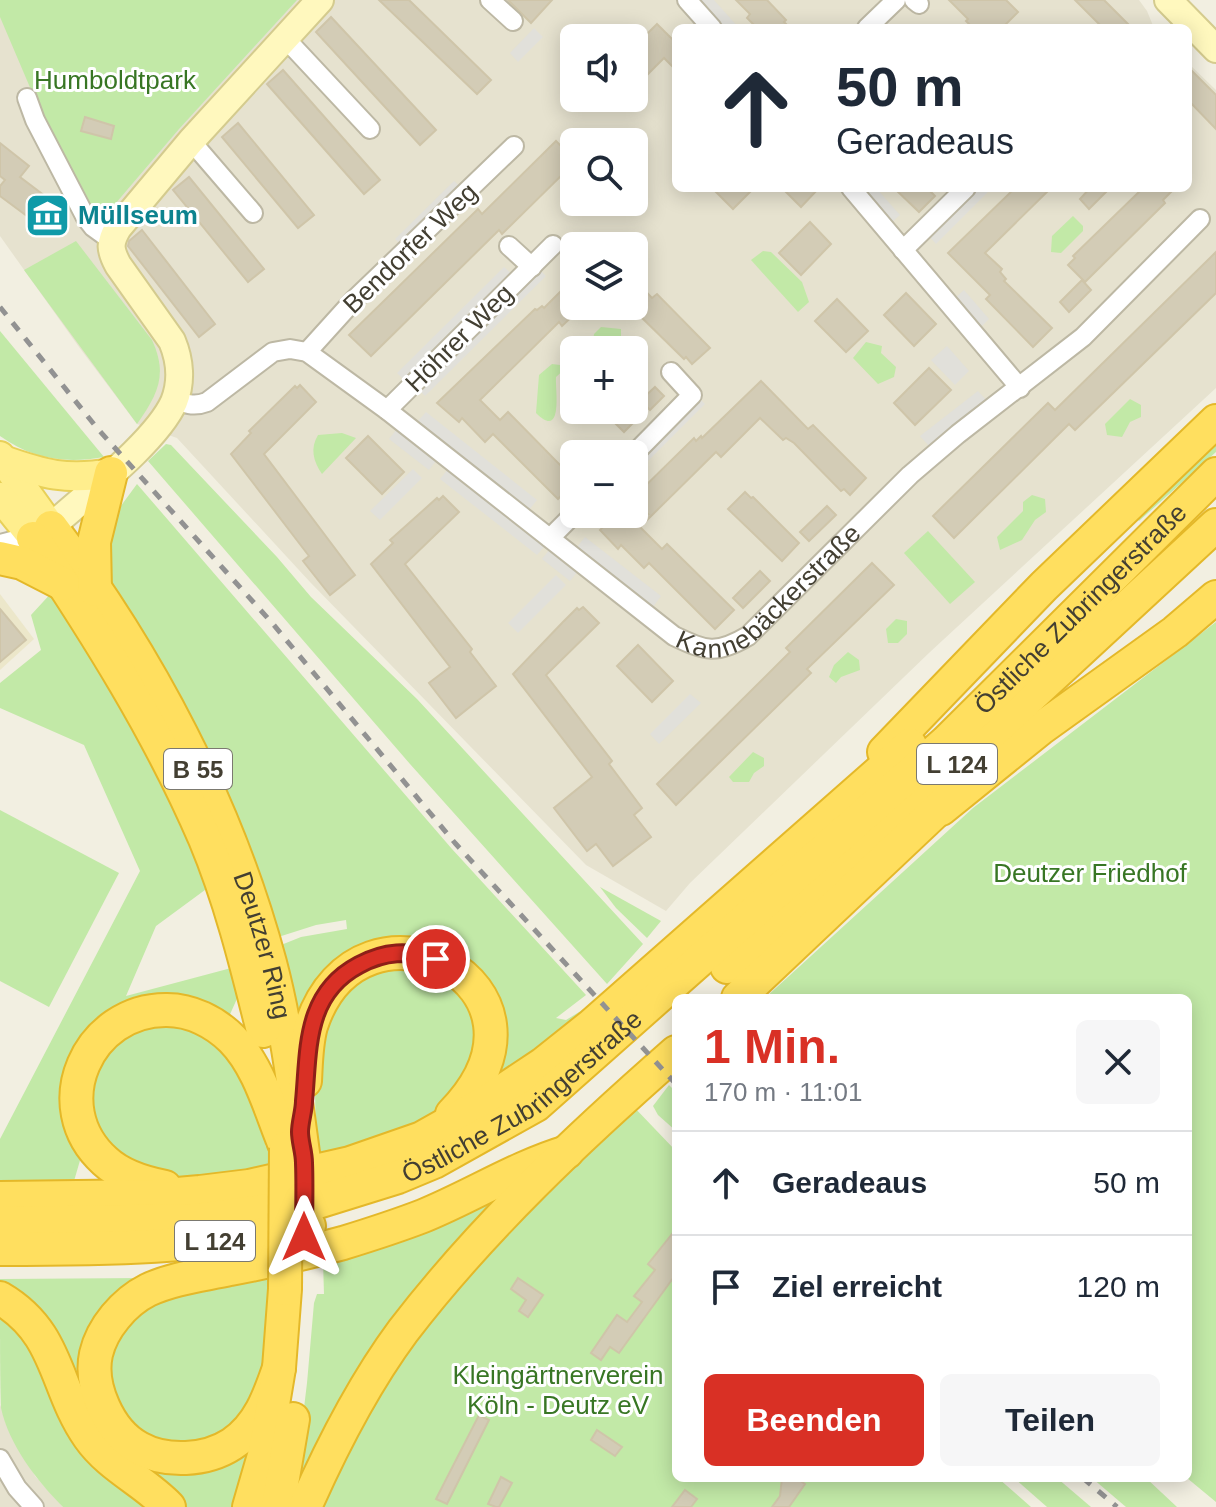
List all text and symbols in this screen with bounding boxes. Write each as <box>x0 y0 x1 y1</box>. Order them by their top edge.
map controls <box>560 24 648 528</box>
button: sound <box>560 24 648 112</box>
text: 50 m <box>836 55 964 118</box>
icon: ahead <box>704 56 808 160</box>
park label: Humboldtpark <box>34 65 197 95</box>
text: Geradeaus <box>836 121 1014 162</box>
button: search <box>560 128 648 216</box>
street label: Bendorfer Weg <box>337 177 483 319</box>
museum icon: Müllseum <box>23 191 71 239</box>
place label: Müllseum <box>78 200 198 230</box>
button: layers <box>560 232 648 320</box>
street label: Höhrer Weg <box>399 278 519 398</box>
button: + <box>560 336 648 424</box>
button: − <box>560 440 648 528</box>
street label: Östliche Zubringerstraße <box>968 497 1193 720</box>
street label: Kannebäckerstraße <box>672 518 866 664</box>
road number: L 124 <box>917 744 997 784</box>
road number: B 55 <box>164 749 232 789</box>
park label: Deutzer Friedhof <box>993 858 1188 888</box>
street label: Deutzer Ring <box>227 868 297 1022</box>
pin <box>402 925 470 993</box>
icon: arrive <box>414 937 458 981</box>
street label: Östliche Zubringerstraße <box>397 1004 648 1189</box>
text: 1 Min. <box>704 1020 840 1073</box>
button: close <box>1076 1020 1160 1104</box>
text: 170 m · 11:01 <box>704 1077 863 1107</box>
icon: ahead <box>704 1161 748 1205</box>
text: Geradeaus <box>772 1166 927 1199</box>
text: 50 m <box>1093 1166 1160 1199</box>
position arrow <box>262 1195 346 1279</box>
road number: L 124 <box>175 1221 255 1261</box>
icon: arrive <box>704 1265 748 1309</box>
text: Ziel erreicht <box>772 1270 942 1303</box>
text: 120 m <box>1077 1270 1160 1303</box>
park label: Kleingärtnerverein Köln - Deutz eV <box>452 1360 664 1420</box>
button: Beenden <box>704 1374 924 1466</box>
button: Teilen <box>940 1374 1160 1466</box>

